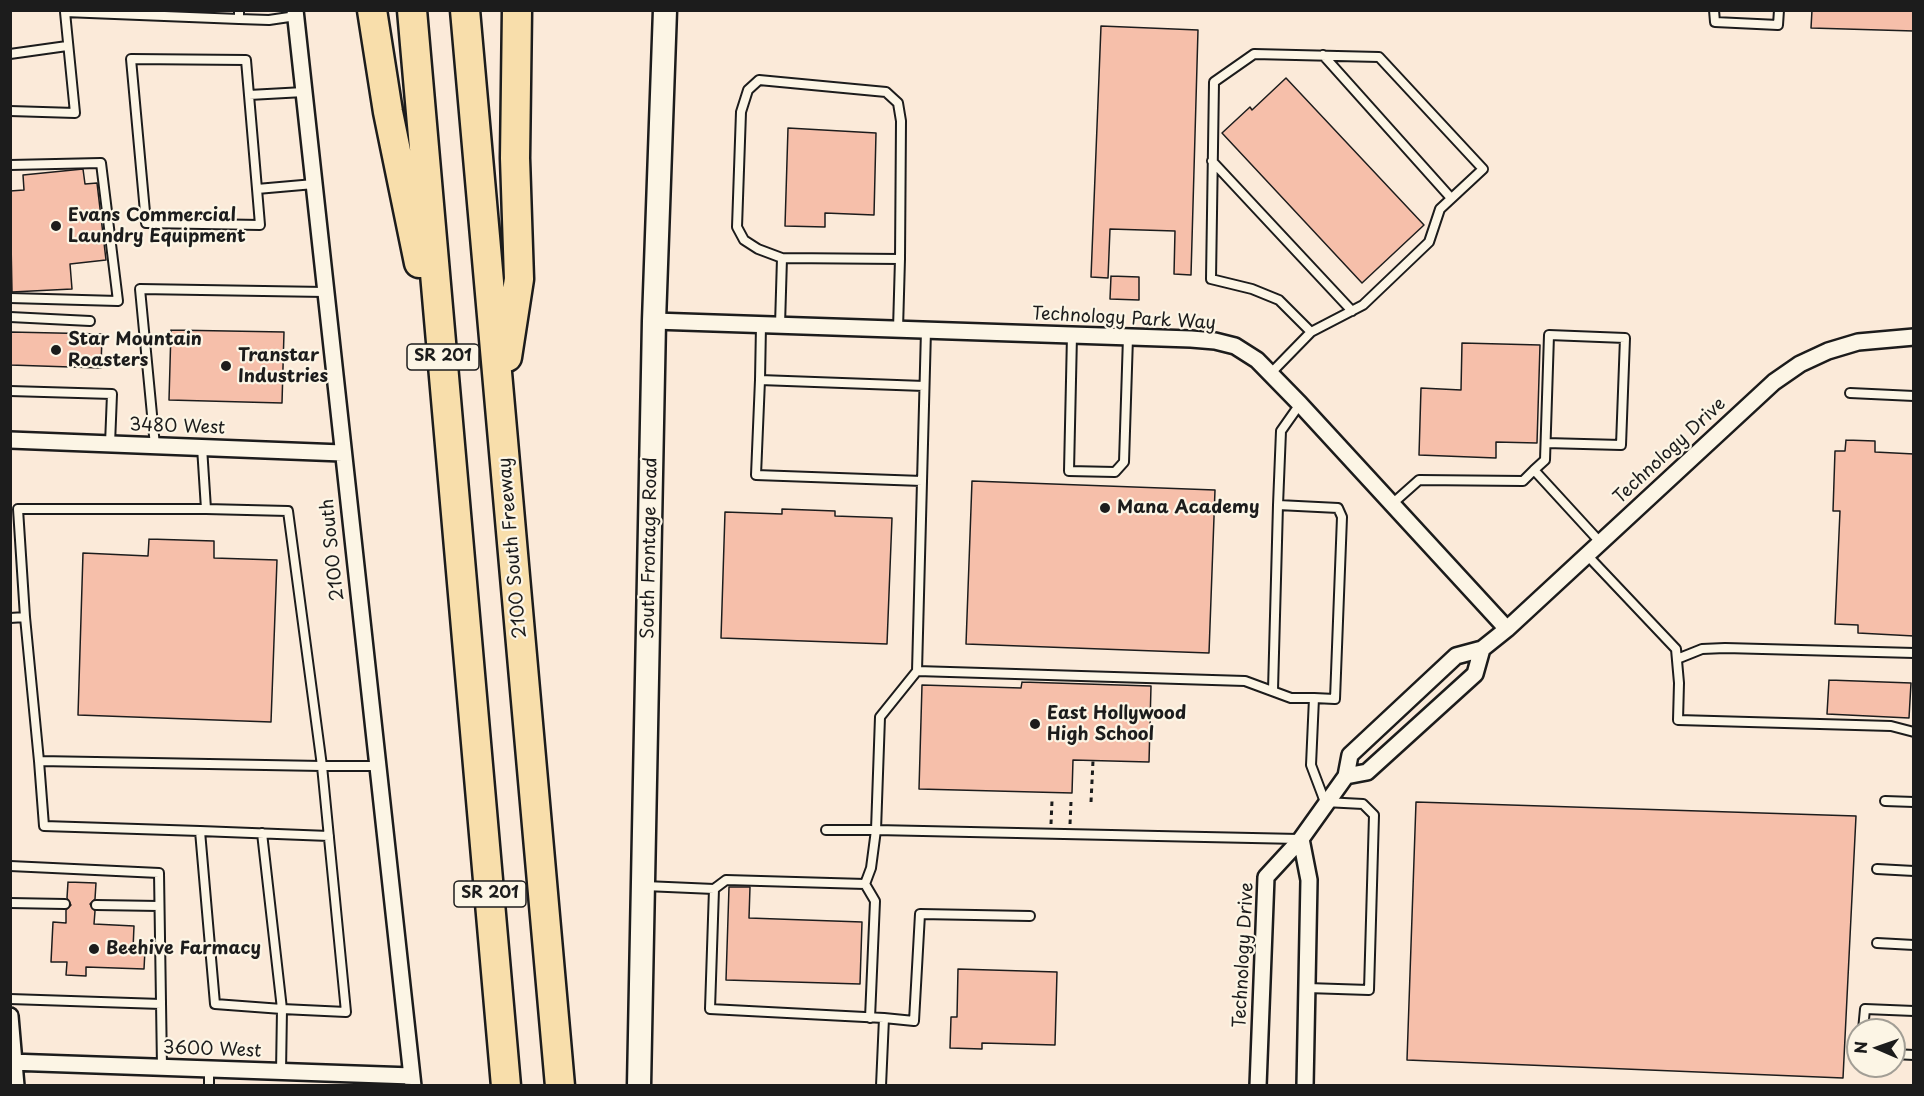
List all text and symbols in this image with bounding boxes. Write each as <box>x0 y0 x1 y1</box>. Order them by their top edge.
place label: Evans Commercial Laundry Equipment <box>68 205 246 248</box>
marker: Evans Commercial Laundry Equipment <box>49 219 63 233</box>
street label: Technology Park Way <box>1032 303 1216 335</box>
place label: Star Mountain Roasters <box>68 329 202 372</box>
marker: Star Mountain Roasters <box>49 343 63 357</box>
road number: SR 201 <box>407 344 479 370</box>
place label: Transtar Industries <box>238 345 328 388</box>
marker: Transtar Industries <box>219 359 233 373</box>
street label: Technology Drive <box>1609 394 1731 508</box>
street label: 3480 West <box>128 415 226 439</box>
street label: 2100 South Freeway <box>494 457 532 639</box>
street label: South Frontage Road <box>638 457 662 639</box>
place label: Mana Academy <box>1117 497 1259 519</box>
street label: 2100 South <box>317 498 349 602</box>
marker: Mana Academy <box>1098 501 1112 515</box>
place label: East Hollywood High School <box>1047 703 1186 746</box>
marker: East Hollywood High School <box>1028 717 1042 731</box>
road number: SR 201 <box>454 881 526 907</box>
street label: Technology Drive <box>1229 882 1259 1028</box>
place label: Beehive Farmacy <box>106 938 261 960</box>
marker: Beehive Farmacy <box>87 942 101 956</box>
north arrow <box>1846 1018 1906 1078</box>
street label: 3600 West <box>162 1037 262 1063</box>
text: N <box>1848 1041 1872 1054</box>

